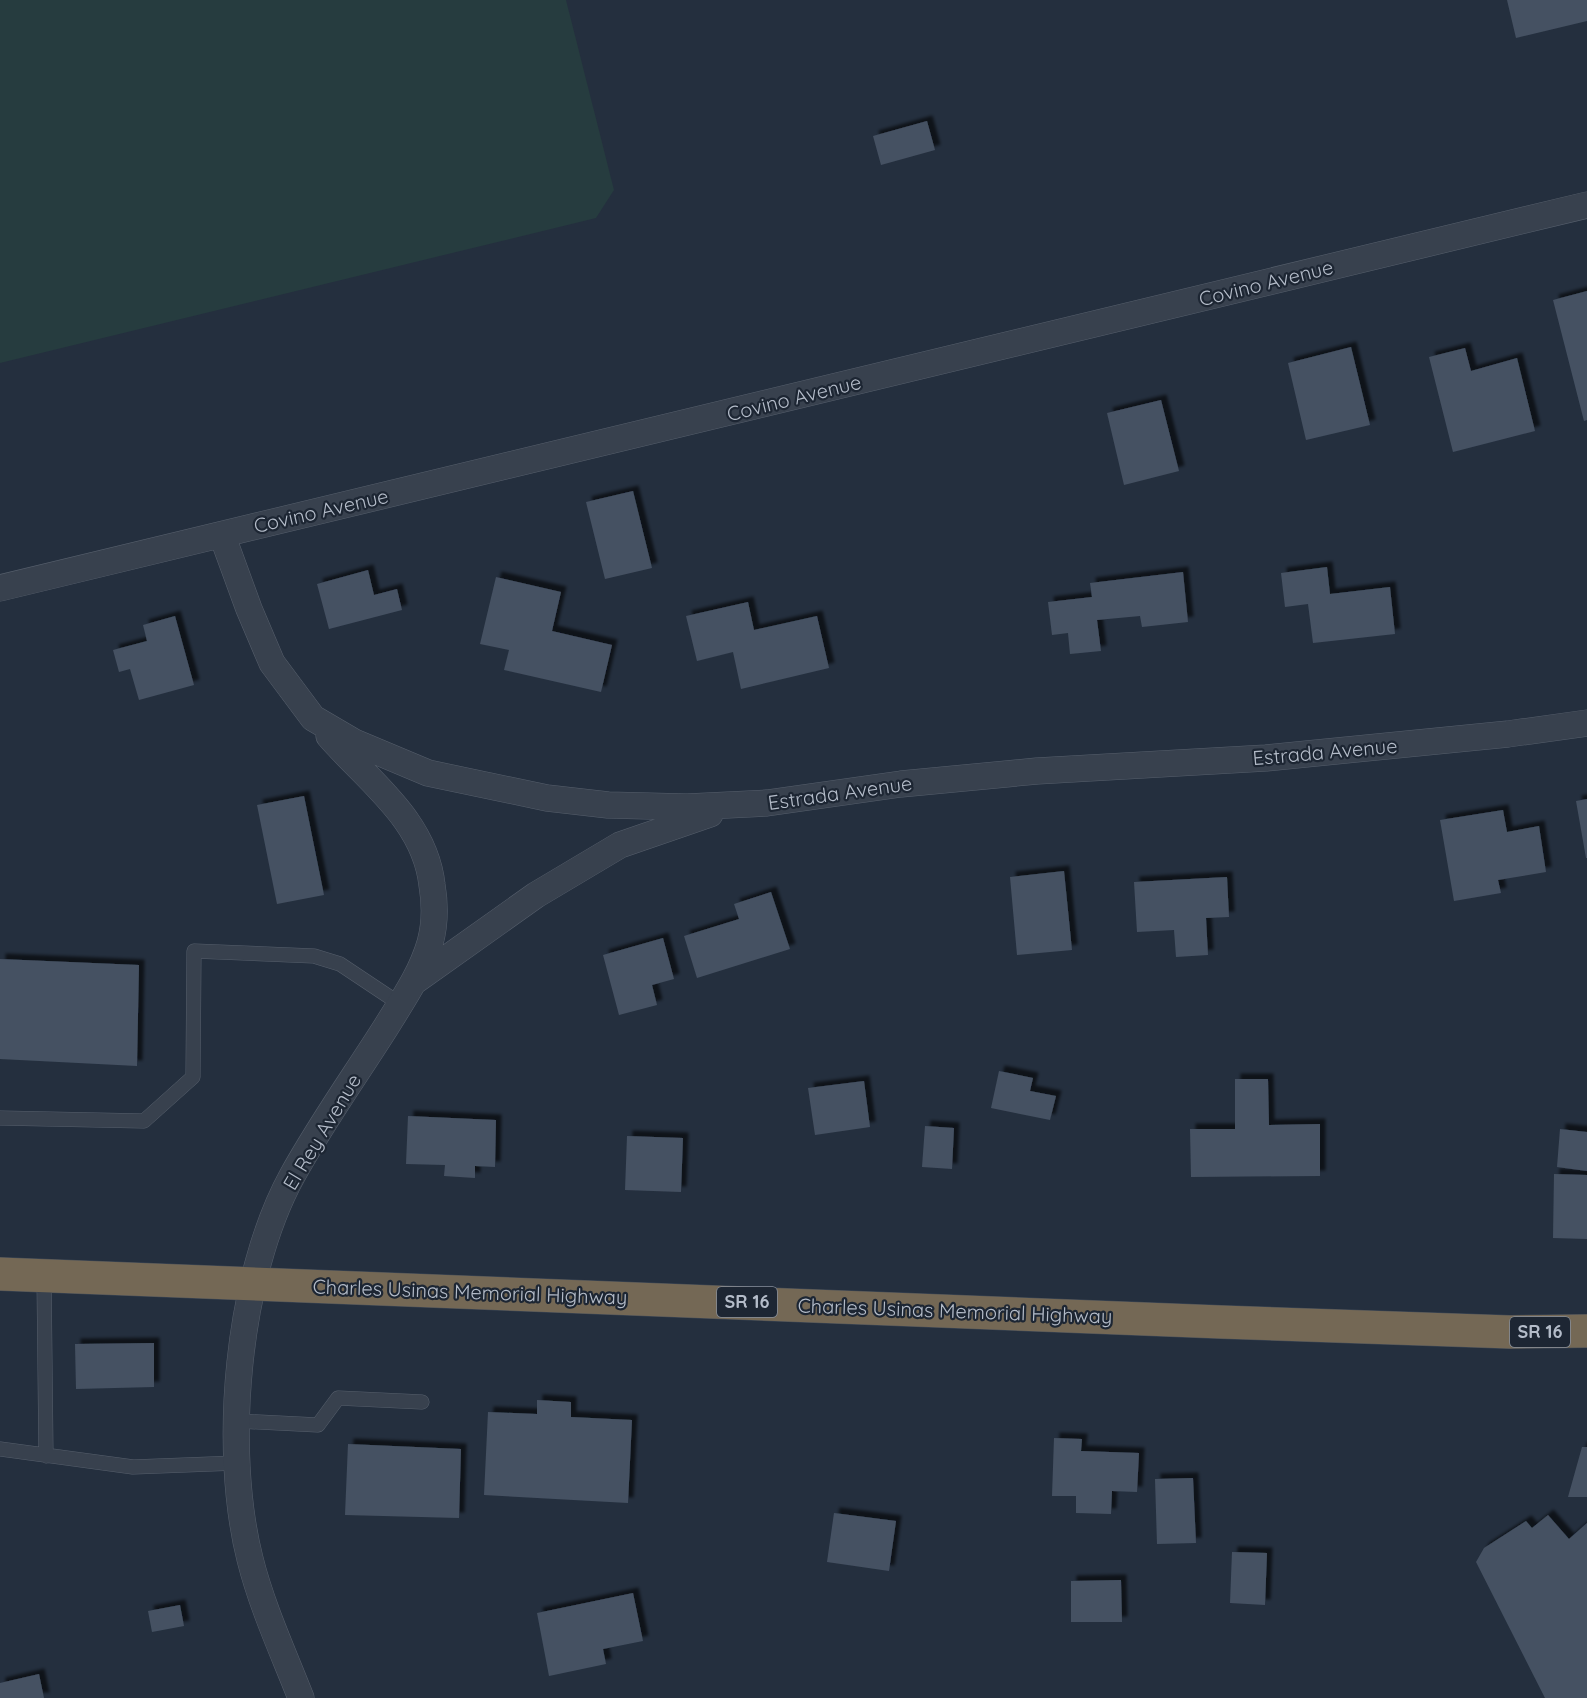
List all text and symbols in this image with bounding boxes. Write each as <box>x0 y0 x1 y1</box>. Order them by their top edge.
street label: Covino Avenue <box>1196 254 1336 311</box>
street label: Covino Avenue <box>724 369 864 426</box>
street label: Covino Avenue <box>251 483 391 538</box>
street label: Estrada Avenue <box>1252 733 1398 770</box>
street label: Estrada Avenue <box>766 770 914 815</box>
street label: El Rey Avenue <box>277 1069 366 1194</box>
street label: Charles Usinas Memorial Highway <box>312 1274 628 1309</box>
road number: SR 16 <box>717 1287 777 1317</box>
street label: Charles Usinas Memorial Highway <box>797 1293 1113 1328</box>
road number: SR 16 <box>1510 1317 1570 1347</box>

